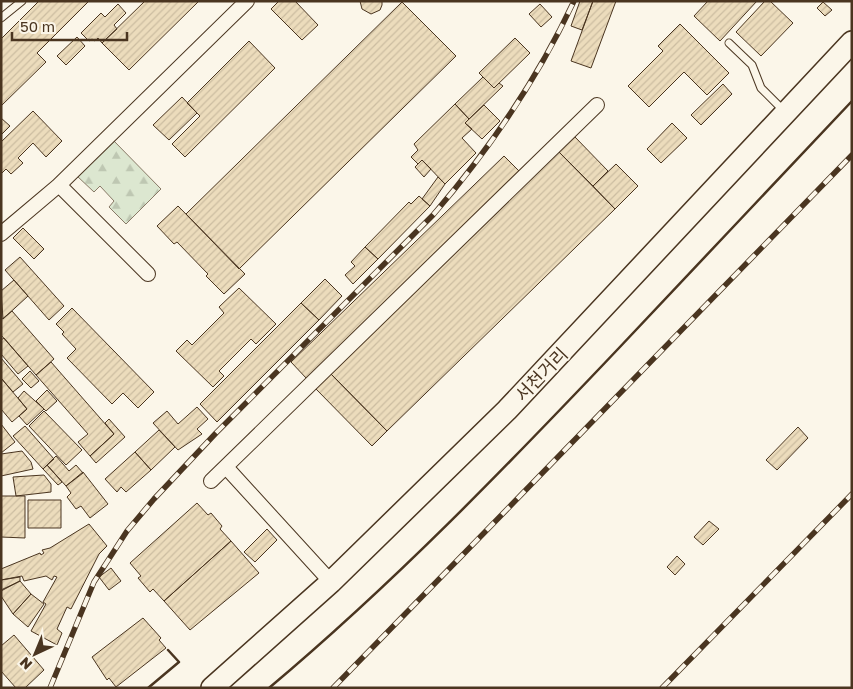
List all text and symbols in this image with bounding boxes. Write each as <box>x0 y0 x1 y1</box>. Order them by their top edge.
scale bar <box>12 10 128 42</box>
text: 50 m <box>20 17 55 35</box>
street label: 서천거리 <box>510 343 572 405</box>
north arrow <box>10 629 60 679</box>
text: N <box>16 654 35 674</box>

